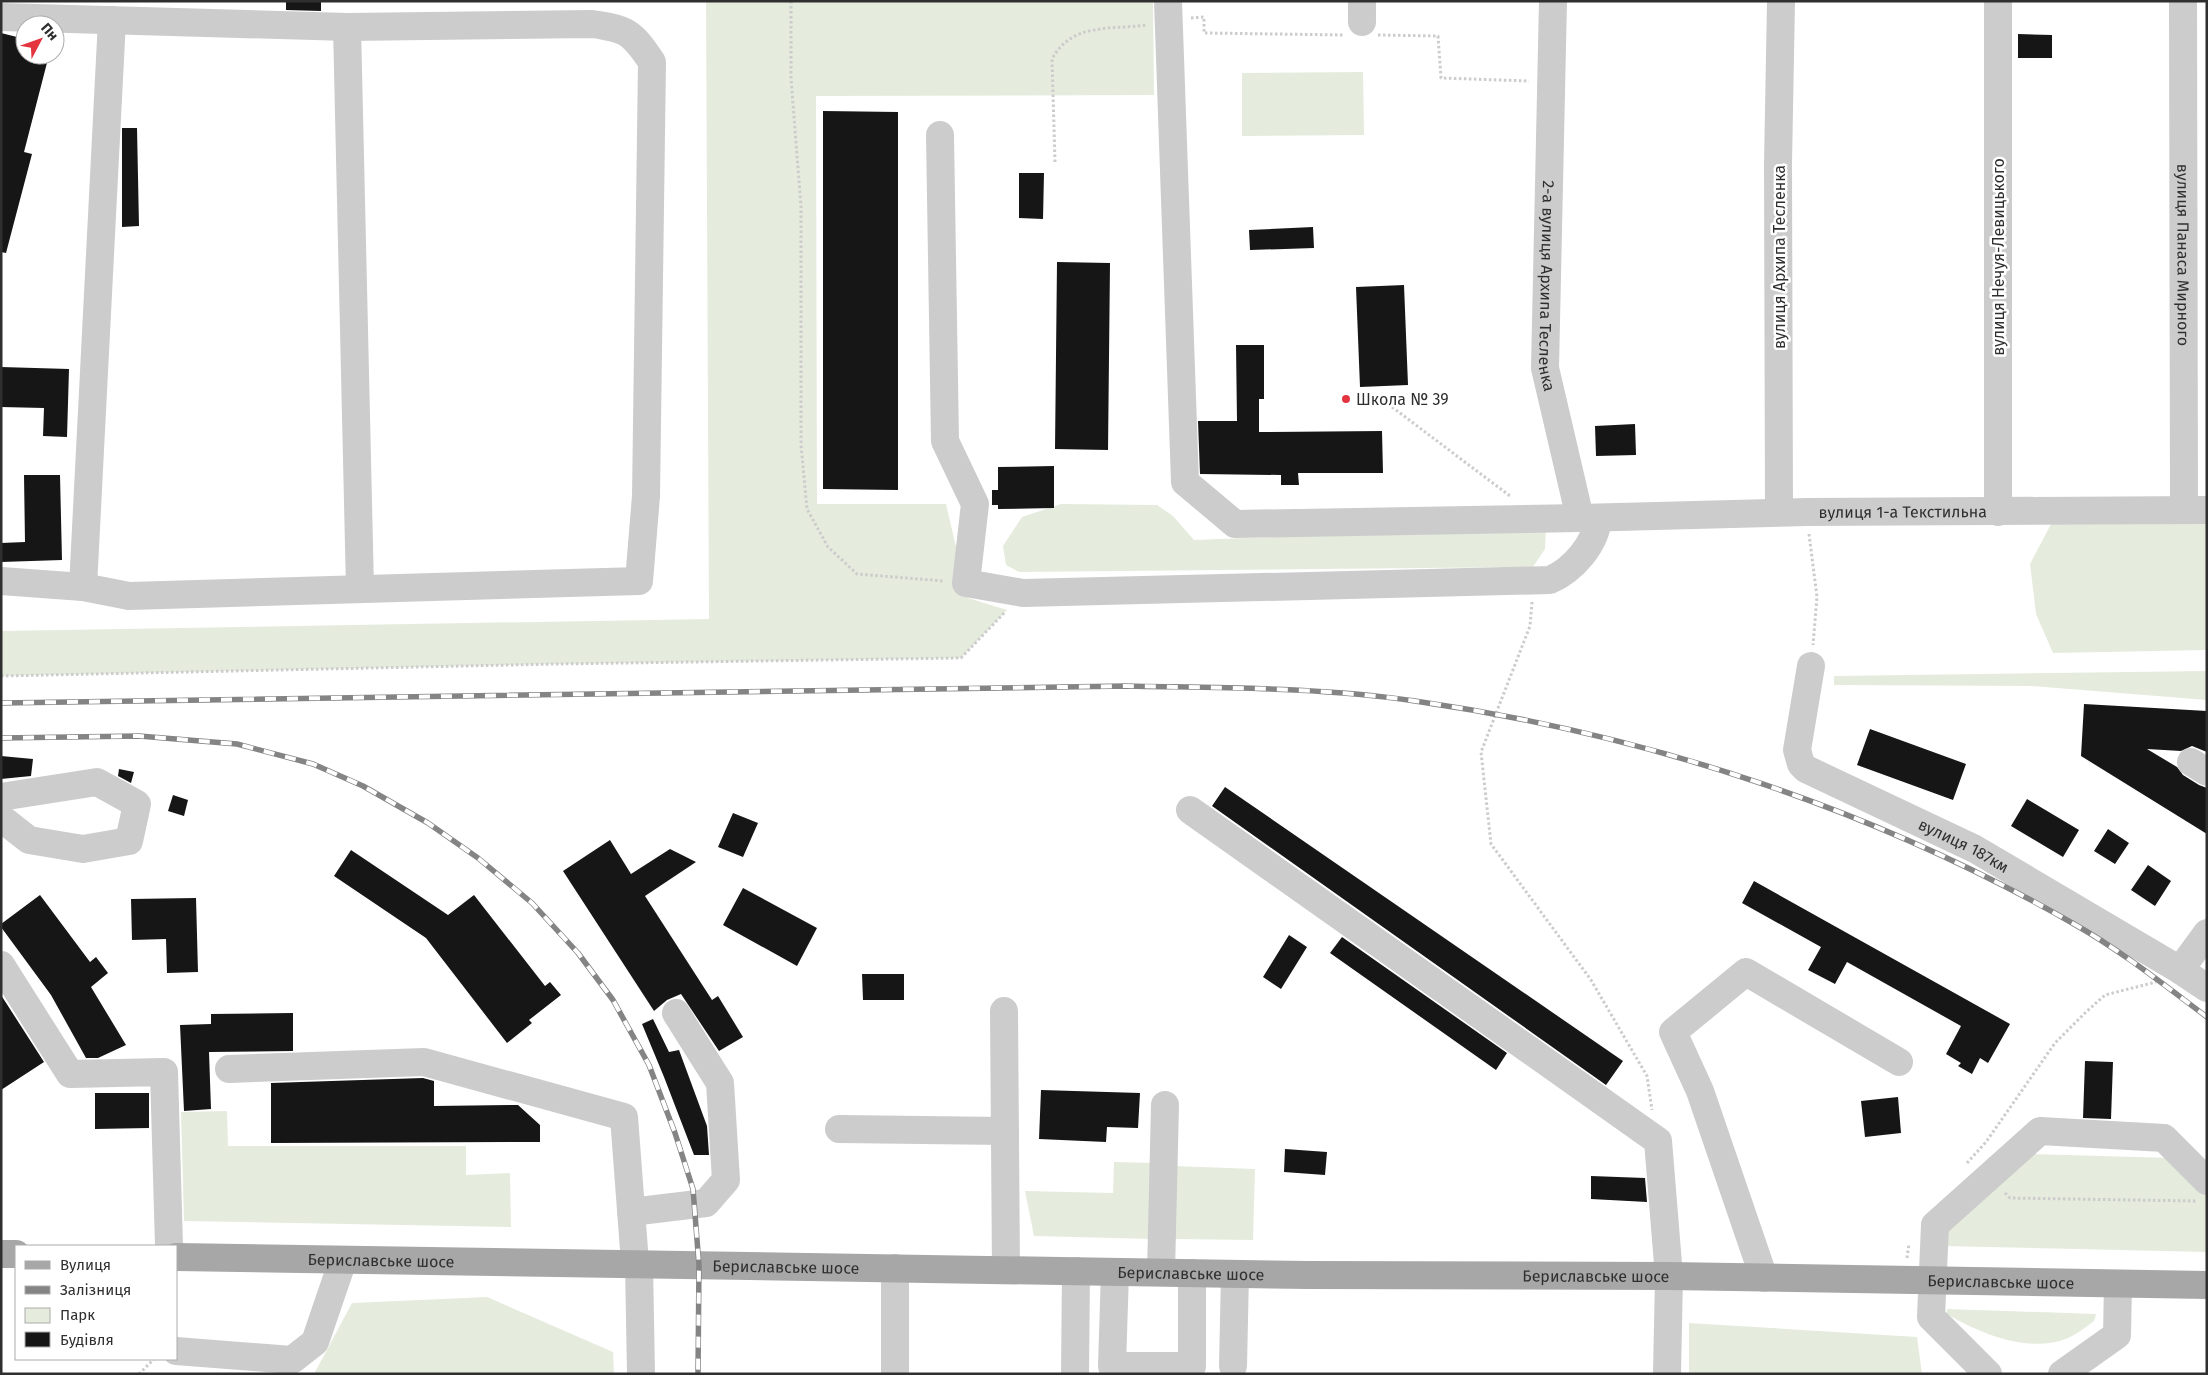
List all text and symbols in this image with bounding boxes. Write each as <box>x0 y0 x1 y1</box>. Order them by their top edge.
north arrow <box>15 15 65 65</box>
text: Пн <box>37 20 62 44</box>
street label: вулиця Нечуя-Левицького <box>1989 158 2008 356</box>
street label: вулиця Панаса Мирного <box>2173 164 2193 346</box>
street label: вулиця Архипа Тесленка <box>1770 165 1789 349</box>
street label: 2-а вулиця Архипа Тесленка <box>1535 180 1559 393</box>
place label: Школа № 39 <box>1356 390 1449 409</box>
marker: Школа № 39 <box>1340 393 1352 405</box>
street label: вулиця 1-а Текстильна <box>1819 502 1987 522</box>
street label: вулиця 187км <box>1915 815 2012 877</box>
legend <box>15 1245 178 1360</box>
street label: Бериславське шосе <box>307 1250 455 1271</box>
text: Вулиця <box>60 1256 111 1274</box>
street label: Бериславське шосе <box>712 1257 860 1278</box>
street label: Бериславське шосе <box>1117 1263 1264 1284</box>
street label: Бериславське шосе <box>1522 1267 1669 1286</box>
street label: Бериславське шосе <box>1927 1271 2074 1293</box>
text: Залізниця <box>60 1281 131 1299</box>
text: Парк <box>60 1306 95 1324</box>
text: Будівля <box>60 1331 114 1349</box>

